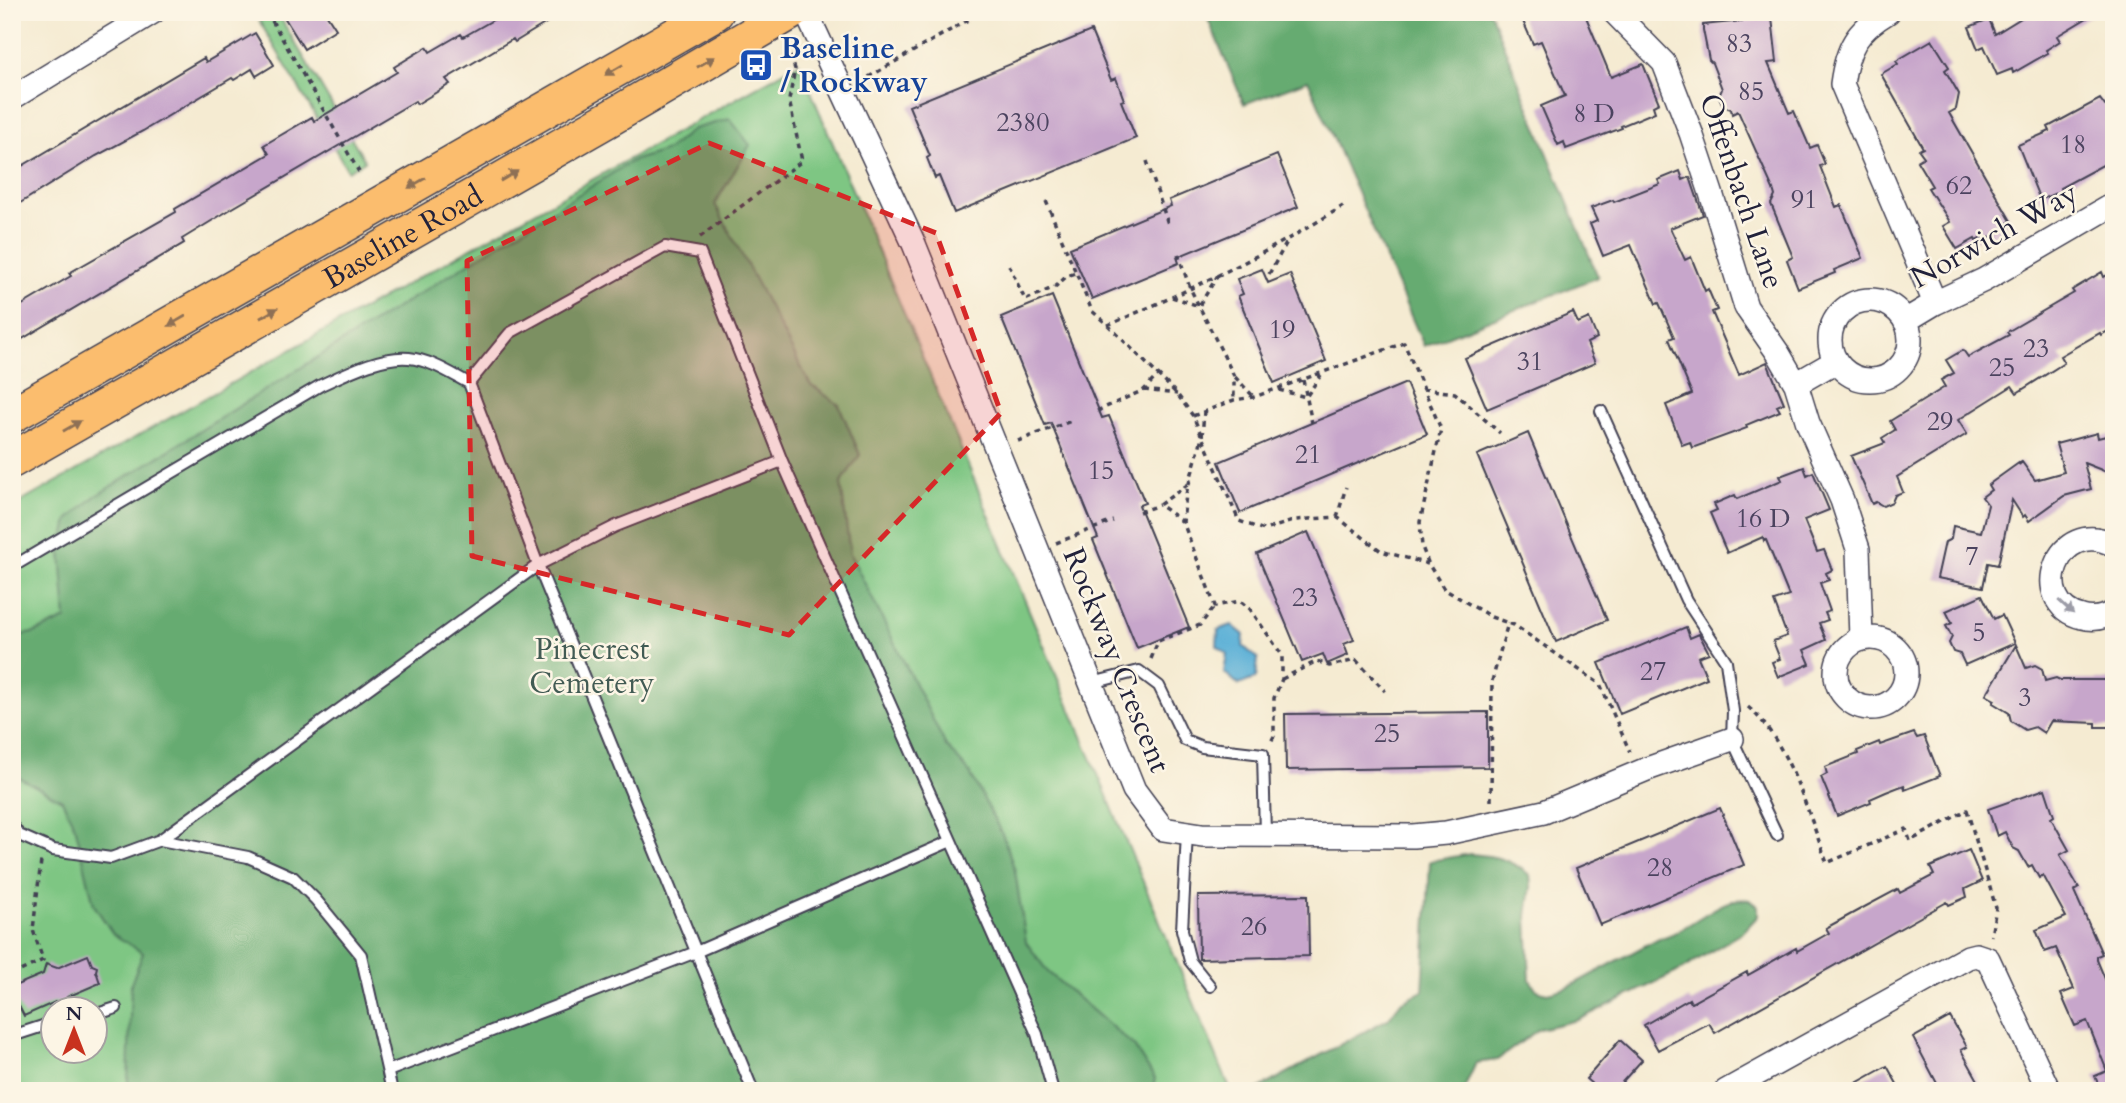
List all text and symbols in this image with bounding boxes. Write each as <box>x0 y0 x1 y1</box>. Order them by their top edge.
house number: 83 <box>1726 26 1752 61</box>
place label: Baseline / Rockway <box>780 28 928 103</box>
bus stop icon: Baseline / Rockway <box>737 46 775 84</box>
one-way arrow <box>696 56 716 68</box>
one-way arrow <box>604 64 624 76</box>
house number: 85 <box>1738 74 1764 109</box>
street label: Offenbach Lane <box>1689 88 1794 294</box>
house number: 8 D <box>1573 96 1615 131</box>
house number: 2380 <box>996 105 1050 140</box>
house number: 18 <box>2060 127 2086 162</box>
house number: 62 <box>1946 168 1972 203</box>
one-way arrow <box>499 170 519 182</box>
street label: Norwich Way <box>1903 172 2085 298</box>
street label: Baseline Road <box>316 175 490 299</box>
one-way arrow <box>407 177 426 189</box>
house number: 91 <box>1791 182 1817 217</box>
one-way arrow <box>259 307 279 319</box>
house number: 19 <box>1269 312 1295 347</box>
one-way arrow <box>167 315 186 327</box>
house number: 23 <box>2023 331 2049 366</box>
house number: 31 <box>1517 344 1543 379</box>
house number: 25 <box>1989 350 2015 385</box>
house number: 29 <box>1927 404 1953 439</box>
one-way arrow <box>62 420 81 432</box>
house number: 21 <box>1295 437 1321 472</box>
house number: 15 <box>1088 453 1114 488</box>
house number: 16 D <box>1736 501 1790 536</box>
house number: 7 <box>1965 539 1979 574</box>
street label: Rockway Crescent <box>1053 542 1181 779</box>
house number: 23 <box>1292 580 1318 615</box>
one-way arrow <box>2057 599 2075 615</box>
house number: 5 <box>1972 615 1986 650</box>
park label: Pinecrest Cemetery <box>529 629 655 704</box>
house number: 27 <box>1640 654 1666 689</box>
house number: 3 <box>2018 680 2032 715</box>
house number: 25 <box>1374 716 1400 751</box>
house number: 28 <box>1647 850 1673 885</box>
house number: 26 <box>1241 909 1267 944</box>
north arrow <box>38 995 108 1064</box>
text: N <box>66 1001 83 1027</box>

